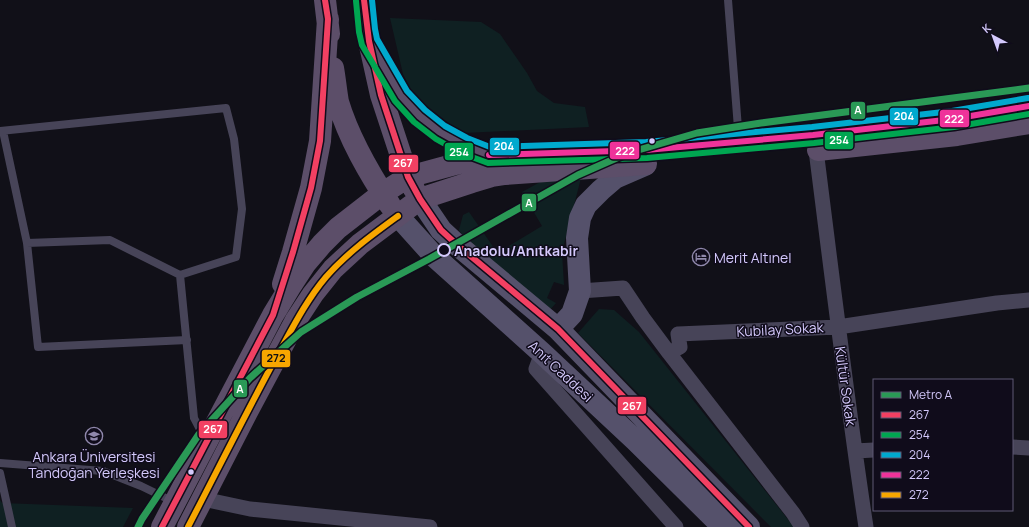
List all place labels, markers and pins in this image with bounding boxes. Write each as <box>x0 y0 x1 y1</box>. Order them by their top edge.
unlabelled marker <box>647 136 657 146</box>
place label: Anadolu/Anıtkabir <box>454 241 579 260</box>
marker: Anadolu/Anıtkabir <box>437 243 451 257</box>
hotel icon: Merit Altınel <box>691 247 711 267</box>
place label: Merit Altınel <box>714 248 791 267</box>
school or university icon: Ankara Üniversitesi Tandoğan Yerleşkesi <box>84 426 104 446</box>
place label: Ankara Üniversitesi Tandoğan Yerleşkesi <box>28 447 160 482</box>
unlabelled marker <box>186 467 196 477</box>

